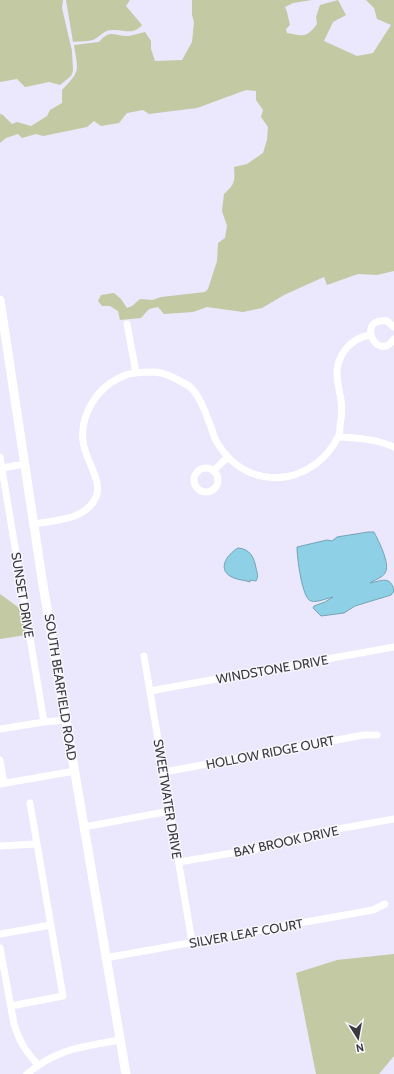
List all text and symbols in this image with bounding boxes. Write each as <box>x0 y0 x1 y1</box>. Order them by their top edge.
street label: SUNSET DRIVE <box>8 551 38 639</box>
street label: SOUTH BEARFIELD ROAD <box>42 613 80 761</box>
street label: WINDSTONE DRIVE <box>215 651 329 687</box>
street label: HOLLOW RIDGE OURT <box>204 732 336 772</box>
street label: SWEETWATER DRIVE <box>151 738 185 860</box>
street label: BAY BROOK DRIVE <box>232 822 340 860</box>
street label: SILVER LEAF COURT <box>188 915 304 951</box>
north arrow <box>338 1018 378 1058</box>
text: N <box>355 1040 365 1055</box>

